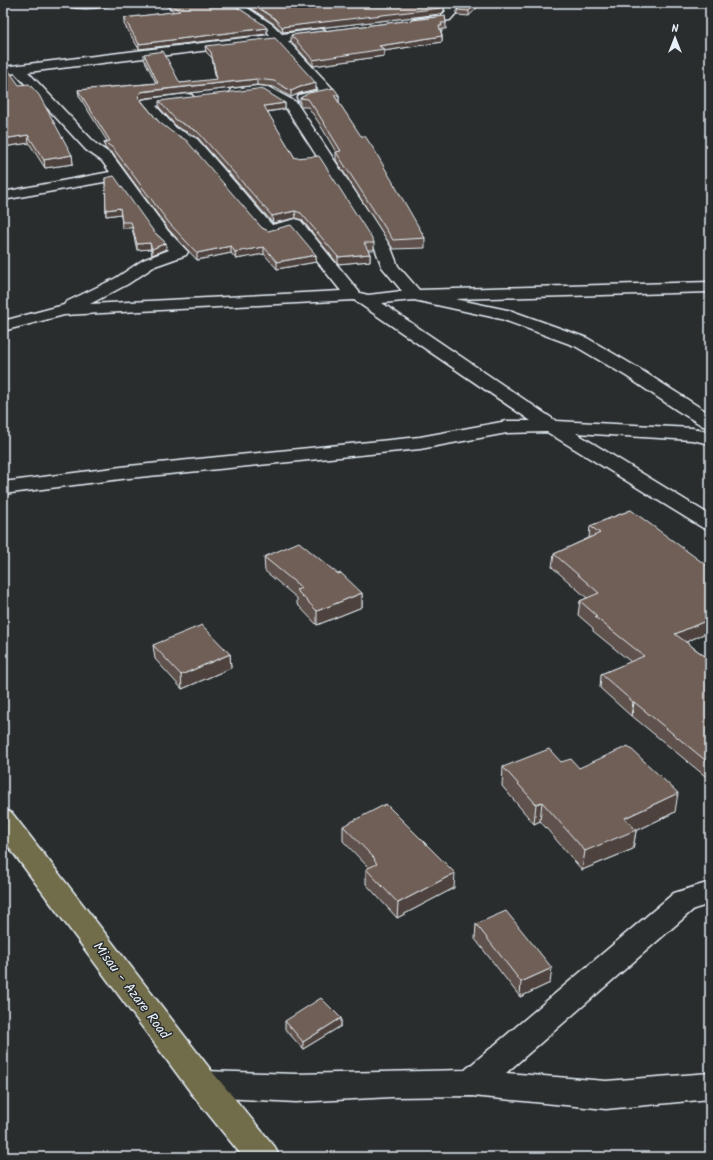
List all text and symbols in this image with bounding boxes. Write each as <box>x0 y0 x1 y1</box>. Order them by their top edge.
north arrow <box>655 18 695 58</box>
text: N <box>672 20 679 38</box>
street label: Misau - Azare Road <box>87 937 176 1045</box>

